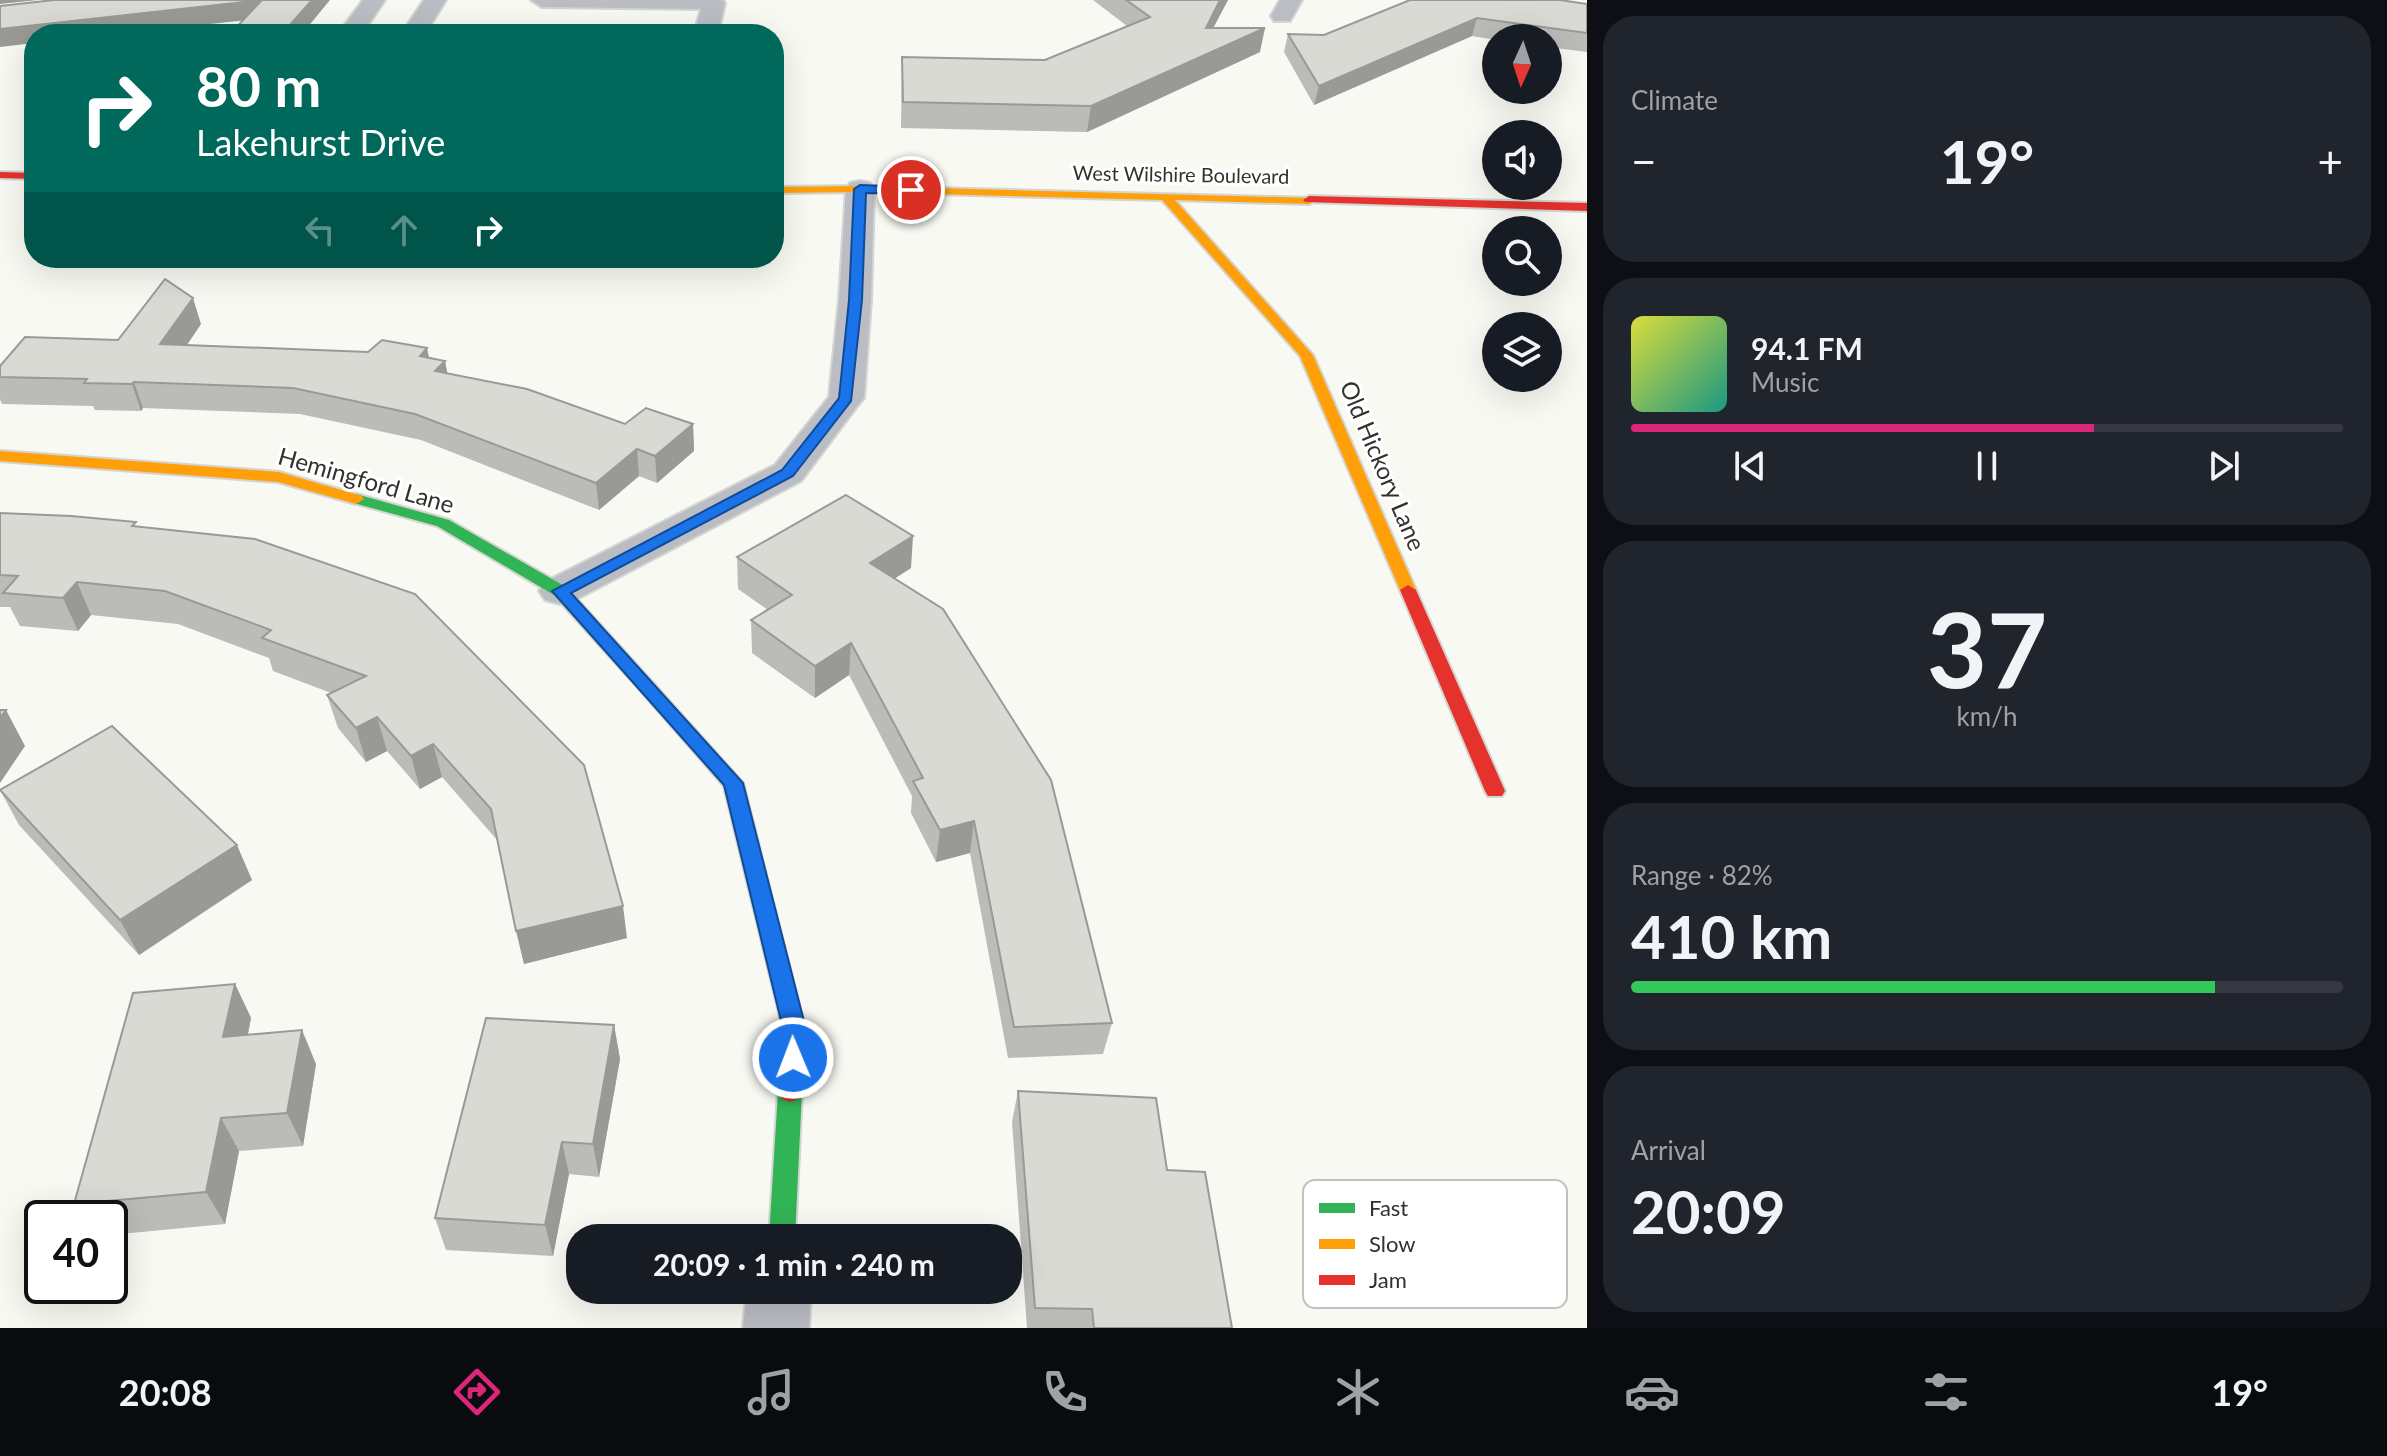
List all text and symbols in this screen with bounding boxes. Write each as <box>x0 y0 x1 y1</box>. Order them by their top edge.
north arrow <box>1482 24 1562 104</box>
map controls <box>1482 24 1562 392</box>
text: 80 m <box>196 52 321 119</box>
icon: right <box>64 56 168 160</box>
text: Climate <box>1631 84 1718 116</box>
text: Lakehurst Drive <box>196 120 445 164</box>
button: sound <box>1482 120 1562 200</box>
text: 19° <box>1940 125 2034 197</box>
text: − <box>1631 135 1657 187</box>
text: + <box>2317 135 2343 187</box>
pin <box>877 156 945 224</box>
street label: West Wilshire Boulevard <box>1073 160 1290 188</box>
icon: arrive <box>889 168 933 212</box>
icon: left <box>298 208 342 252</box>
icon: ahead <box>382 208 426 252</box>
icon: right <box>466 208 510 252</box>
button: search <box>1482 216 1562 296</box>
button: layers <box>1482 312 1562 392</box>
text: 94.1 FM <box>1751 330 1863 366</box>
text: Music <box>1751 366 1819 398</box>
street label: Old Hickory Lane <box>1335 376 1432 555</box>
street label: Hemingford Lane <box>275 441 458 519</box>
icon: previous <box>1728 444 1772 488</box>
icon: pause <box>1965 444 2009 488</box>
icon: next <box>2202 444 2246 488</box>
text: 37 <box>1927 585 2047 710</box>
text: km/h <box>1957 700 2017 732</box>
text: Range · 82% <box>1631 859 1773 891</box>
text: 410 km <box>1631 900 1832 972</box>
position arrow <box>751 1016 835 1100</box>
text: Arrival <box>1631 1134 1706 1166</box>
text: 20:09 <box>1631 1175 1786 1247</box>
legend <box>1303 1180 1567 1308</box>
text: Fast <box>1369 1194 1408 1221</box>
speed limit sign: 40 <box>24 1200 128 1304</box>
text: Slow <box>1369 1230 1416 1257</box>
text: 20:09 · 1 min · 240 m <box>653 1246 935 1282</box>
text: Jam <box>1369 1266 1407 1293</box>
icon: directions <box>449 1364 505 1420</box>
icon: music <box>743 1364 799 1420</box>
icon: phone <box>1037 1364 1093 1420</box>
icon: climate <box>1330 1364 1386 1420</box>
icon: car <box>1624 1364 1680 1420</box>
icon: filters <box>1918 1364 1974 1420</box>
text: 20:08 <box>119 1370 212 1414</box>
text: 19° <box>2211 1370 2268 1414</box>

